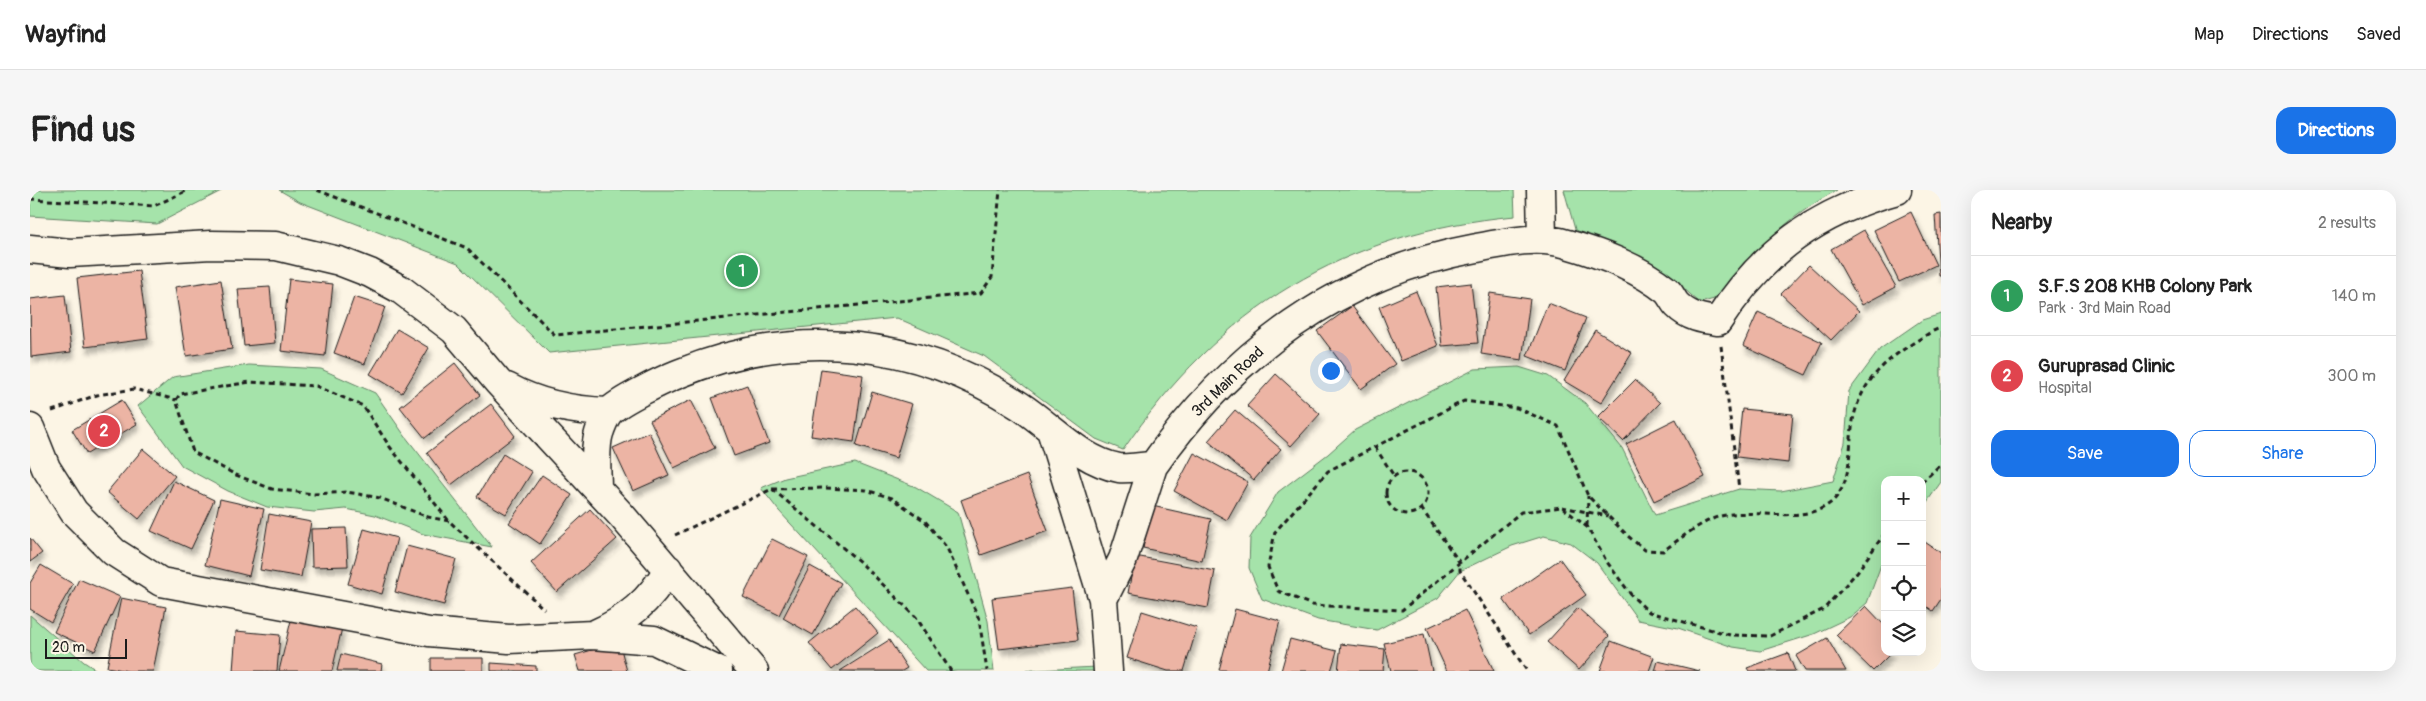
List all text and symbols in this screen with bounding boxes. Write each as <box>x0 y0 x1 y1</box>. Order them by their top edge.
text: Wayfind <box>25 20 106 49</box>
text: Map <box>2194 23 2224 46</box>
text: Directions <box>2252 23 2328 46</box>
text: Saved <box>2356 23 2401 46</box>
button: Directions <box>2276 107 2396 154</box>
text: Find us <box>30 108 135 152</box>
text: Nearby <box>1991 209 2052 236</box>
text: 2 results <box>2318 213 2376 233</box>
pin: 1 <box>726 252 758 290</box>
text: S.F.S 208 KHB Colony Park <box>2038 274 2252 298</box>
text: 1 <box>2004 286 2010 306</box>
text: 140 m <box>2332 286 2376 306</box>
text: Park · 3rd Main Road <box>2038 298 2171 318</box>
street label: 3rd Main Road <box>1187 342 1268 421</box>
text: Guruprasad Clinic <box>2038 354 2175 378</box>
your location <box>1318 358 1344 384</box>
text: 2 <box>2003 366 2011 386</box>
text: 300 m <box>2328 366 2376 386</box>
text: Hospital <box>2038 378 2092 398</box>
pin: 2 <box>88 412 120 450</box>
button: Save <box>1991 430 2179 477</box>
button: Share <box>2189 430 2376 477</box>
map controls <box>1881 476 1926 656</box>
button: + <box>1881 476 1926 521</box>
button: − <box>1881 521 1926 566</box>
button: locate <box>1881 566 1926 611</box>
button: layers <box>1881 611 1926 656</box>
scale bar <box>45 636 128 659</box>
text: 20 m <box>52 639 85 656</box>

